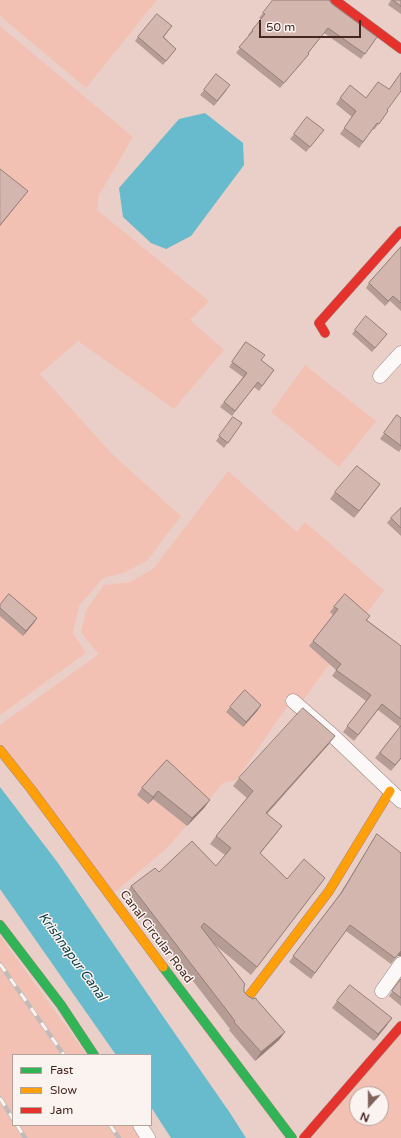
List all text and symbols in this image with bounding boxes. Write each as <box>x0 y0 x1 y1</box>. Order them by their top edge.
scale bar <box>261 12 363 38</box>
text: 50 m <box>266 20 295 34</box>
street label: Canal Circular Road <box>116 888 196 986</box>
water label: Krishnapur Canal <box>35 910 109 1004</box>
legend <box>12 1054 152 1126</box>
text: Fast <box>50 1063 73 1077</box>
text: Slow <box>50 1083 77 1097</box>
north arrow <box>349 1086 389 1126</box>
text: Jam <box>50 1103 73 1117</box>
text: N <box>358 1109 371 1124</box>

